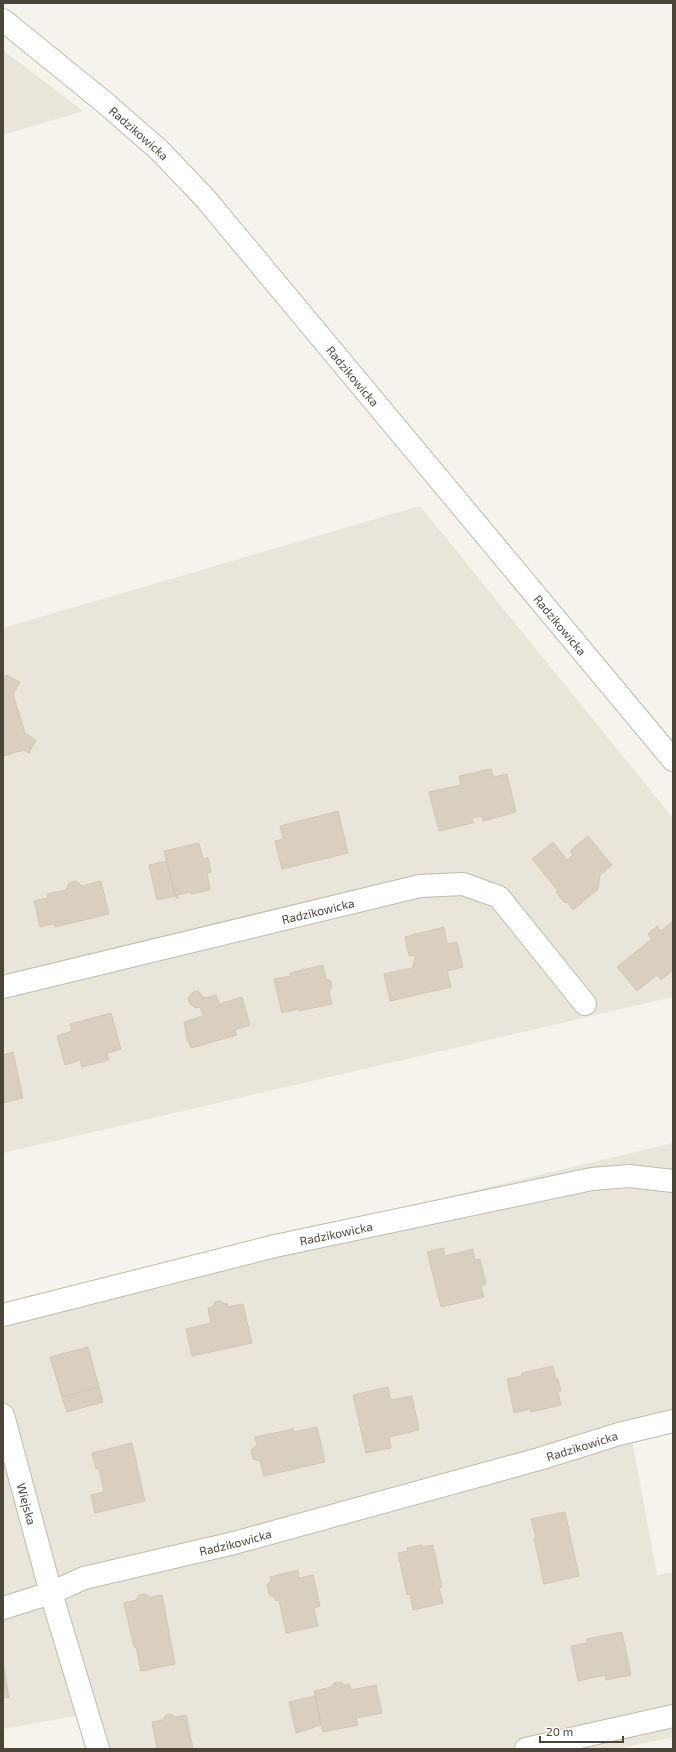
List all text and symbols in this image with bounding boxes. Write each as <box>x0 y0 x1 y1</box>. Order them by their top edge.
street label: Radzikowicka <box>107 103 172 163</box>
street label: Radzikowicka <box>324 343 382 409</box>
street label: Radzikowicka <box>531 592 590 658</box>
street label: Radzikowicka <box>280 895 356 926</box>
street label: Radzikowicka <box>298 1219 374 1248</box>
street label: Radzikowicka <box>545 1428 620 1463</box>
street label: Wiejska <box>15 1481 39 1526</box>
street label: Radzikowicka <box>198 1526 273 1558</box>
scale bar <box>540 1718 623 1744</box>
text: 20 m <box>546 1724 573 1738</box>

